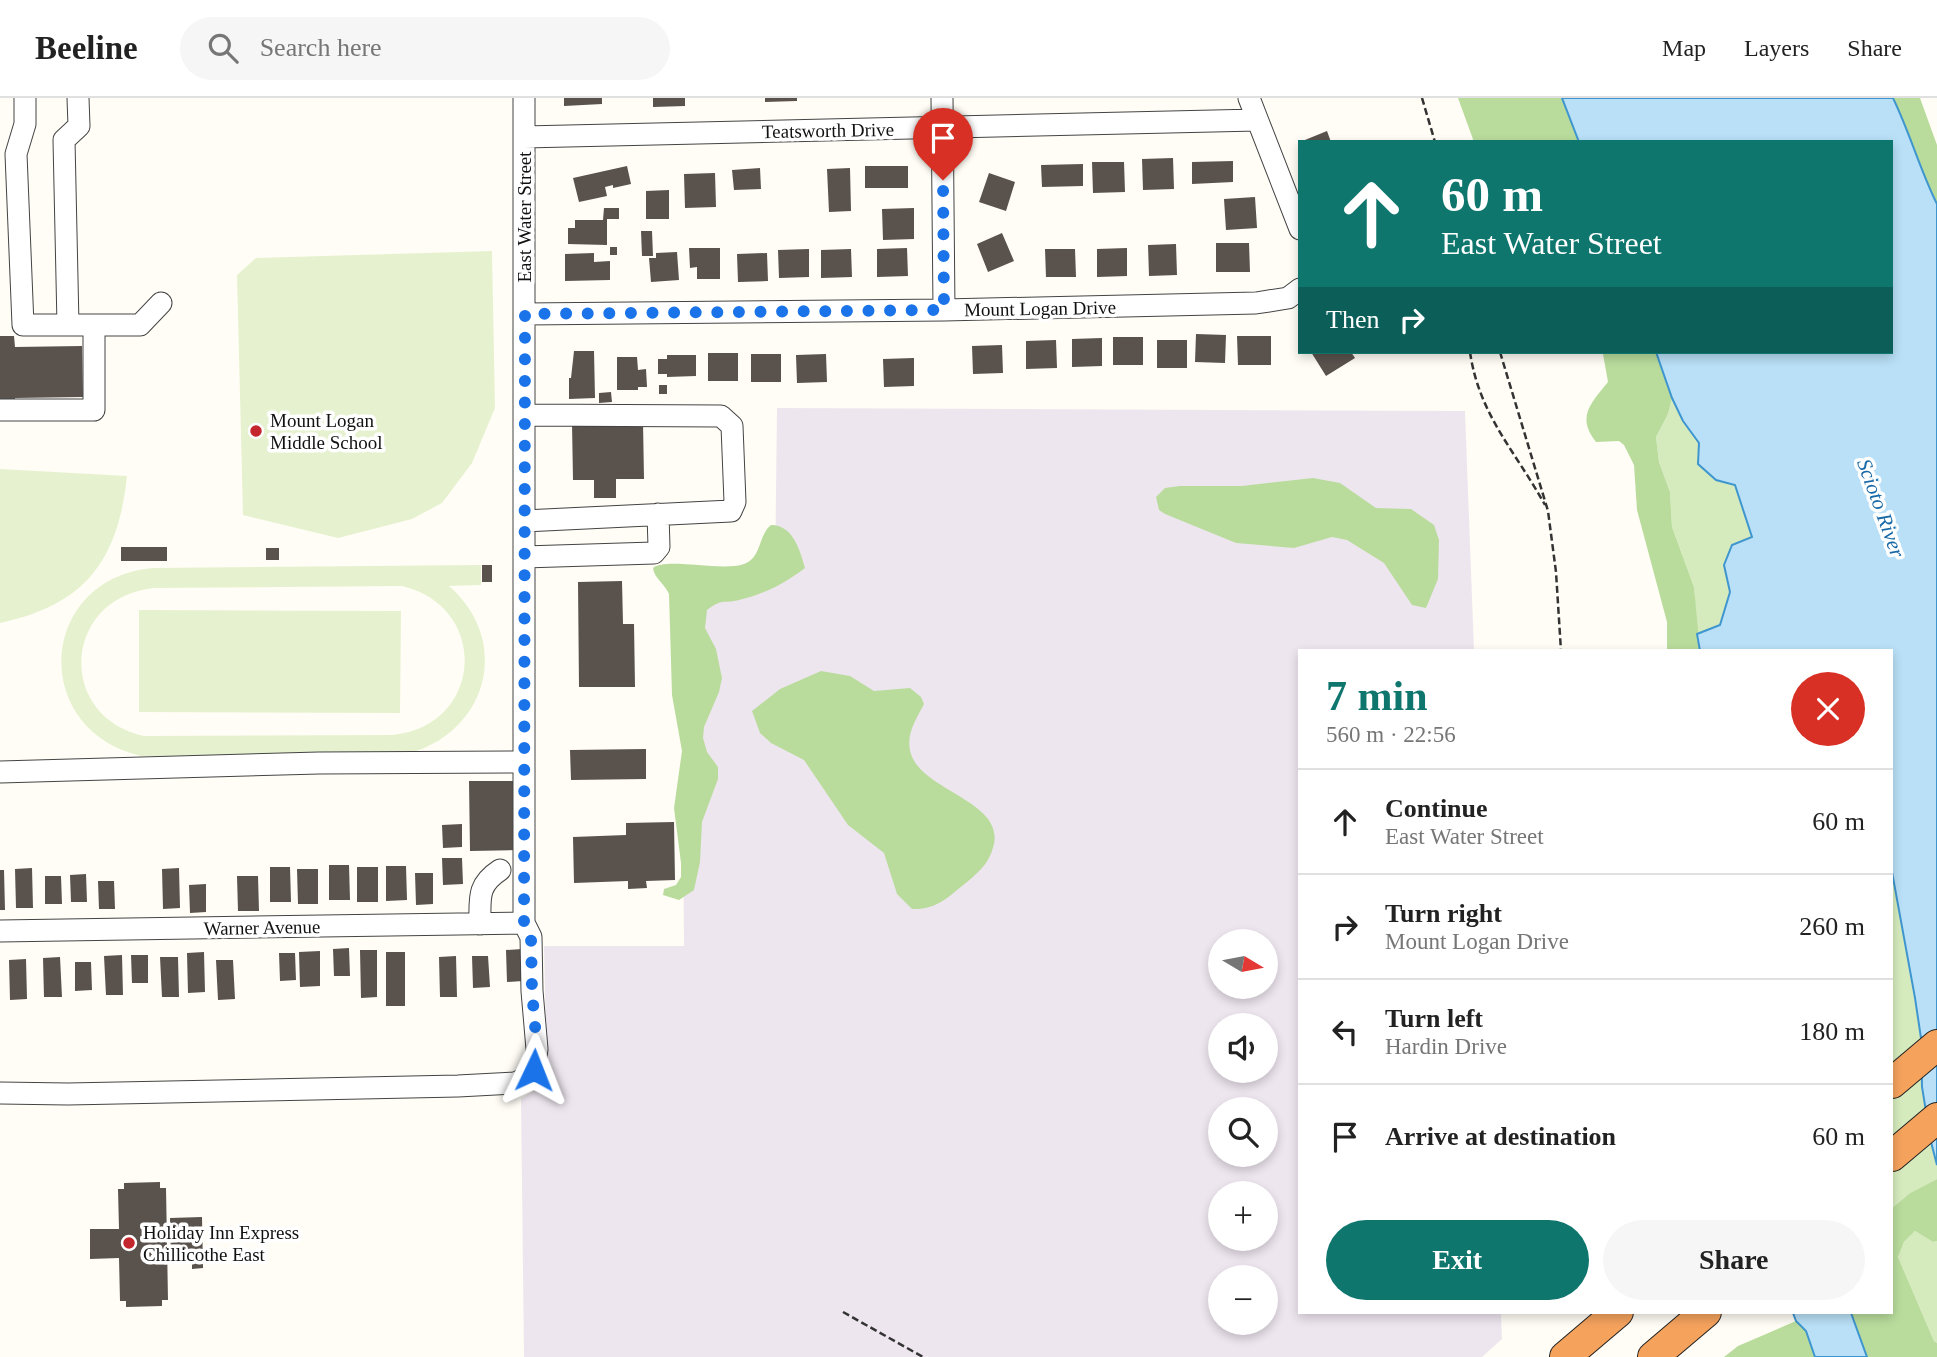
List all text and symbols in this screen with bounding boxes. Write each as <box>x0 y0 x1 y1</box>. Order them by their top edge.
search box <box>180 17 670 80</box>
icon: search <box>204 29 242 67</box>
text: Beeline <box>35 30 138 66</box>
text: Search here <box>260 33 382 62</box>
text: Map <box>1662 35 1706 61</box>
text: Layers <box>1744 35 1809 61</box>
text: Share <box>1847 35 1902 61</box>
pin <box>913 108 973 180</box>
street label: Teatsworth Drive <box>762 119 894 142</box>
icon: arrive <box>924 119 962 157</box>
street label: East Water Street <box>514 151 535 283</box>
text: 60 m <box>1441 167 1543 222</box>
icon: ahead <box>1326 168 1417 259</box>
text: East Water Street <box>1441 225 1662 261</box>
street label: Mount Logan Drive <box>964 297 1116 320</box>
icon: right <box>1393 301 1431 339</box>
text: Then <box>1326 305 1379 334</box>
place label: Mount Logan Middle School <box>270 410 382 453</box>
marker: Mount Logan Middle School <box>248 423 264 439</box>
water label: Scioto River <box>1852 455 1910 561</box>
button: close <box>1791 672 1865 746</box>
text: 7 min <box>1326 673 1428 719</box>
text: 560 m · 22:56 <box>1326 722 1456 747</box>
text: Continue <box>1385 794 1488 823</box>
icon: ahead <box>1326 803 1364 841</box>
text: 60 m <box>1812 807 1865 836</box>
text: East Water Street <box>1385 824 1544 849</box>
text: Turn right <box>1385 899 1502 928</box>
icon: right <box>1326 908 1364 946</box>
text: 260 m <box>1799 912 1865 941</box>
street label: Warner Avenue <box>203 916 321 939</box>
north arrow <box>1208 929 1278 999</box>
map controls <box>1208 929 1278 1335</box>
text: Mount Logan Drive <box>1385 929 1569 954</box>
text: Turn left <box>1385 1004 1483 1033</box>
button: sound <box>1208 1013 1278 1083</box>
icon: left <box>1326 1013 1364 1051</box>
text: 180 m <box>1799 1017 1865 1046</box>
position arrow <box>497 1033 571 1107</box>
text: Hardin Drive <box>1385 1034 1507 1059</box>
button: search <box>1208 1097 1278 1167</box>
icon: arrive <box>1326 1118 1364 1156</box>
text: Arrive at destination <box>1385 1122 1616 1151</box>
text: 60 m <box>1812 1122 1865 1151</box>
button: + <box>1208 1181 1278 1251</box>
button: Exit <box>1326 1220 1589 1300</box>
button: Share <box>1603 1220 1865 1300</box>
place label: Holiday Inn Express Chillicothe East <box>143 1222 299 1265</box>
marker: Holiday Inn Express Chillicothe East <box>121 1235 137 1251</box>
button: − <box>1208 1265 1278 1335</box>

